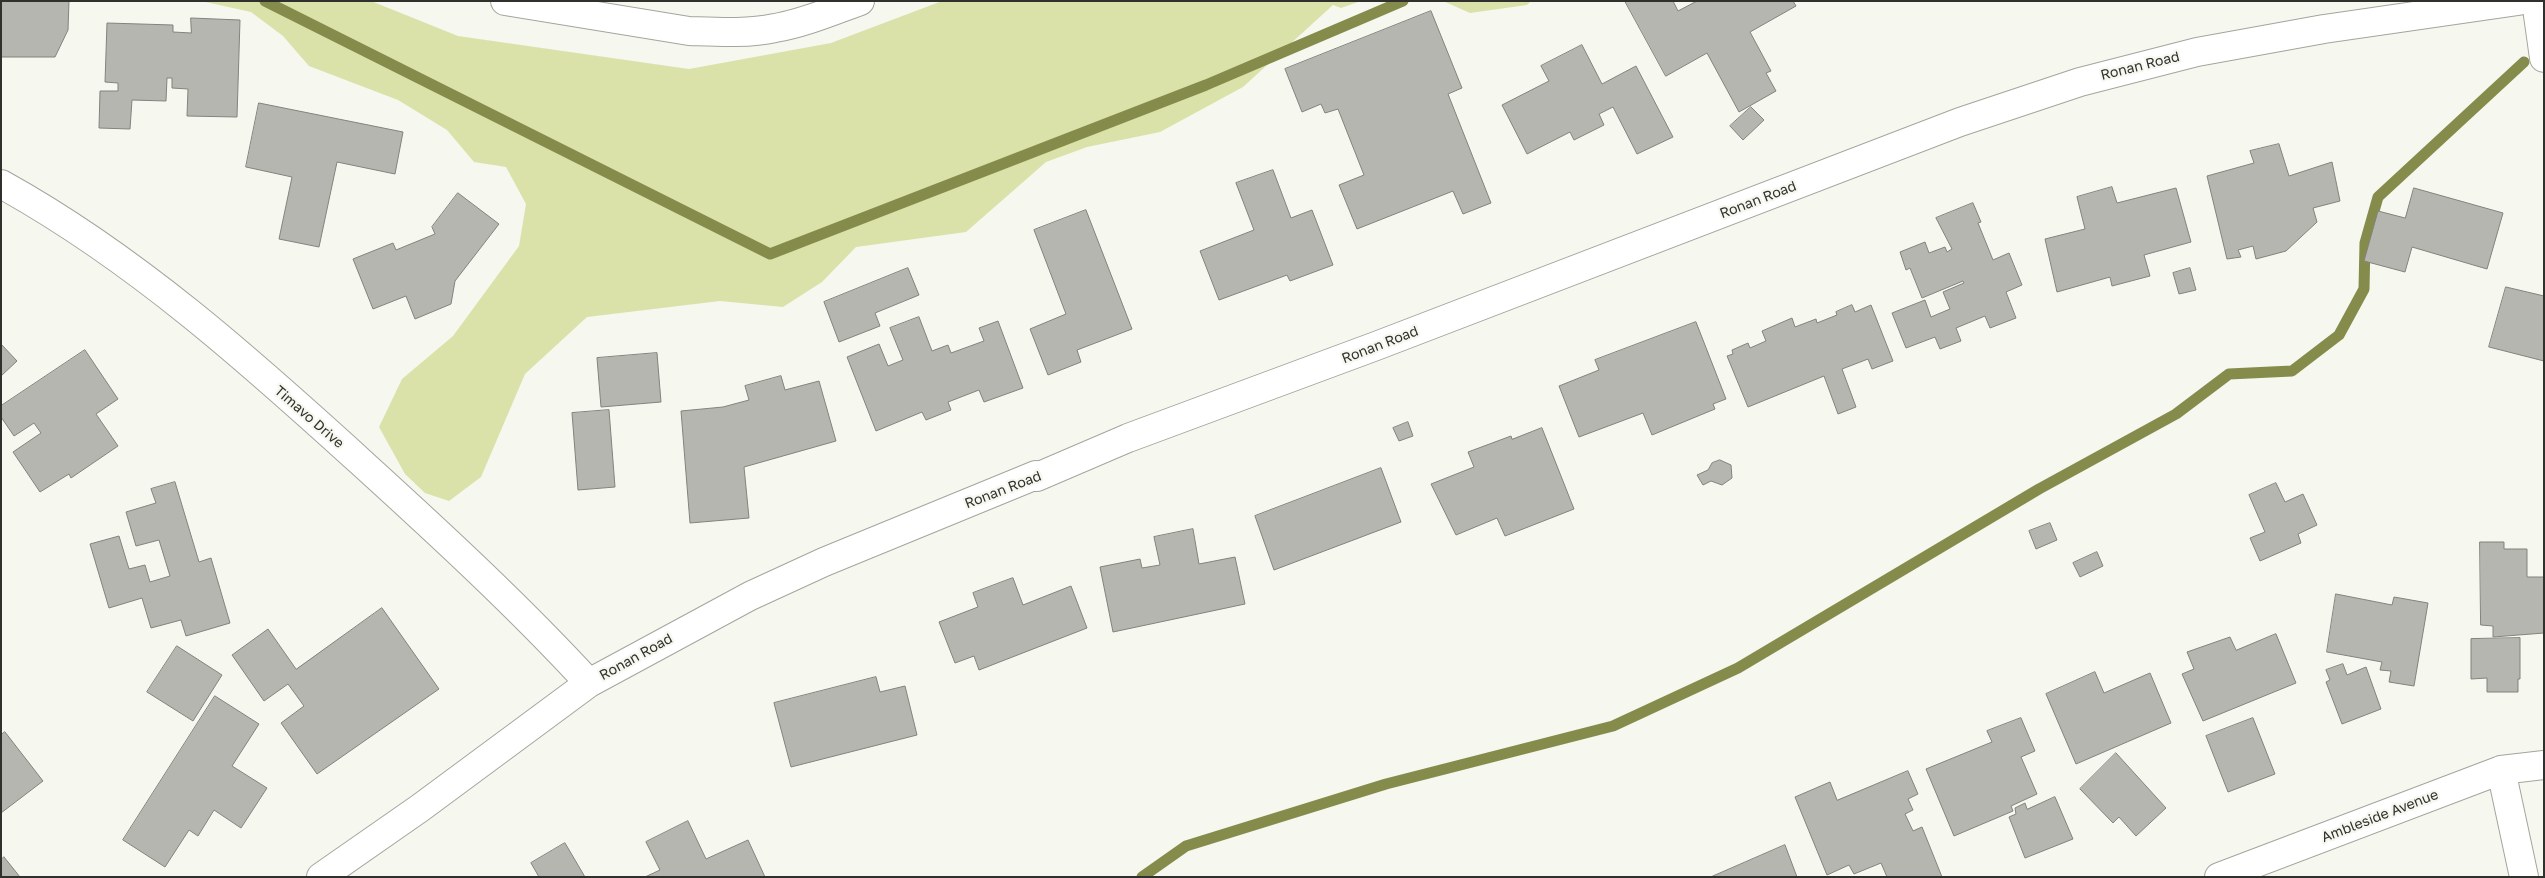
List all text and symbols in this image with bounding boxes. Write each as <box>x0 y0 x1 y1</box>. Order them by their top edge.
street label: Ronan Road <box>2099 48 2181 84</box>
street label: Ronan Road <box>1717 178 1799 222</box>
street label: Ronan Road <box>1339 323 1421 367</box>
street label: Timavo Drive <box>271 382 347 452</box>
street label: Ronan Road <box>962 468 1044 512</box>
street label: Ronan Road <box>597 630 675 684</box>
street label: Ambleside Avenue <box>2319 786 2441 846</box>

